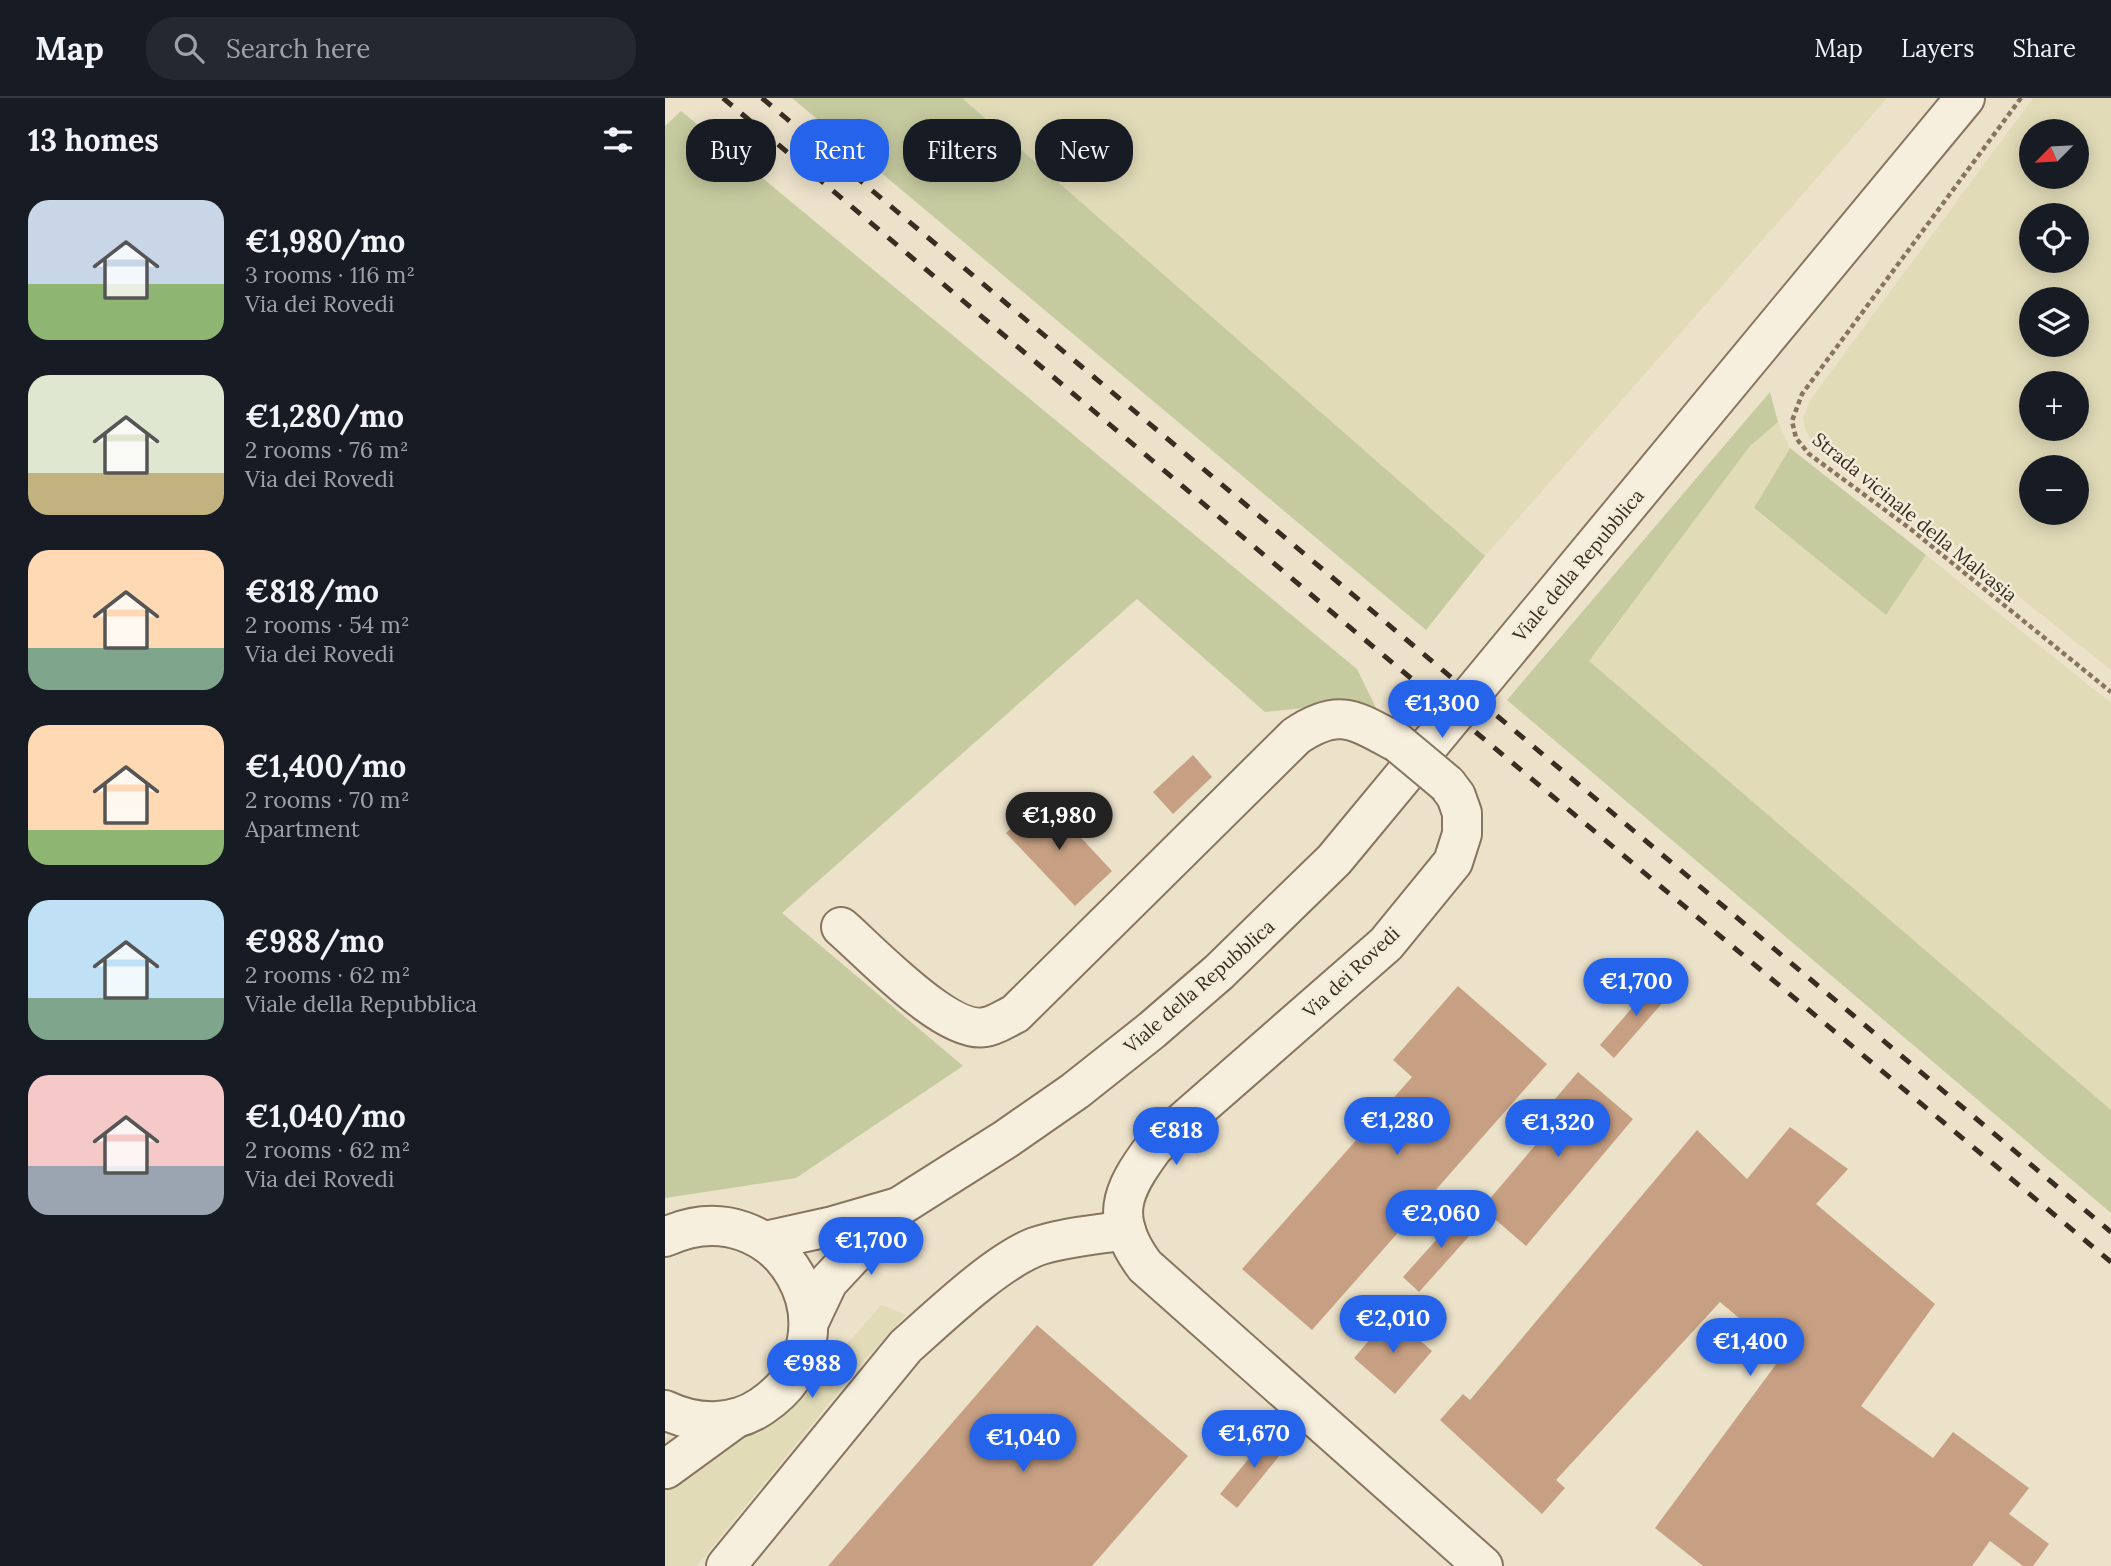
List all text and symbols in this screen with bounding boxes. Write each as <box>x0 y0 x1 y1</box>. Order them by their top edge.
search box <box>146 17 636 80</box>
text: Map <box>35 27 104 69</box>
icon: search <box>170 29 208 67</box>
text: Search here <box>226 32 370 65</box>
text: Map <box>1814 33 1863 64</box>
text: Layers <box>1901 33 1974 64</box>
text: Share <box>2012 33 2076 64</box>
chip: Buy <box>686 119 776 182</box>
chip: Rent <box>790 119 889 182</box>
chip: Filters <box>903 119 1021 182</box>
chip: New <box>1035 119 1133 182</box>
north arrow <box>2019 119 2089 189</box>
map controls <box>2019 119 2089 525</box>
text: 13 homes <box>28 121 159 159</box>
icon: filters <box>599 121 637 159</box>
button: locate <box>2019 203 2089 273</box>
text: €1,980/mo <box>245 222 405 260</box>
icon: home <box>84 228 168 312</box>
text: 3 rooms · 116 m² <box>245 260 415 289</box>
button: layers <box>2019 287 2089 357</box>
text: Via dei Rovedi <box>245 289 394 318</box>
button: + <box>2019 371 2089 441</box>
text: €1,280/mo <box>245 397 404 435</box>
icon: home <box>84 403 168 487</box>
street label: Strada vicinale della Malvasia <box>1808 427 2022 607</box>
text: 2 rooms · 76 m² <box>245 435 409 464</box>
button: − <box>2019 455 2089 525</box>
text: Via dei Rovedi <box>245 464 394 493</box>
street label: Viale della Repubblica <box>1507 484 1649 647</box>
text: €818/mo <box>245 572 379 610</box>
icon: home <box>84 578 168 662</box>
text: 2 rooms · 54 m² <box>245 610 410 639</box>
text: Via dei Rovedi <box>245 639 394 668</box>
pin: €1,300 <box>1385 680 1499 740</box>
text: €1,300 <box>1404 688 1480 717</box>
text: €1,400/mo <box>245 747 406 785</box>
icon: home <box>84 753 168 837</box>
text: 2 rooms · 70 m² <box>245 785 410 814</box>
pin: €1,980 <box>1002 792 1116 852</box>
text: €1,980 <box>1022 800 1096 829</box>
text: Apartment <box>245 814 360 843</box>
street label: Viale della Repubblica <box>1118 914 1279 1059</box>
street label: Via dei Rovedi <box>1297 921 1404 1024</box>
text: €988/mo <box>245 922 384 960</box>
icon: home <box>84 928 168 1012</box>
pin: €1,700 <box>1579 958 1693 1018</box>
text: 2 rooms · 62 m² <box>245 960 410 989</box>
text: €1,700 <box>1599 966 1673 995</box>
text: Viale della Repubblica <box>245 989 477 1018</box>
text: €1,040/mo <box>245 1097 406 1135</box>
pin: €1,280 <box>1340 1098 1454 1157</box>
pin: €1,320 <box>1501 1100 1615 1159</box>
icon: home <box>84 1103 168 1187</box>
text: €1,280 <box>1360 1105 1434 1134</box>
text: €1,320 <box>1521 1107 1595 1136</box>
pin: €818 <box>1135 1108 1217 1167</box>
text: €818 <box>1149 1115 1203 1144</box>
text: 2 rooms · 62 m² <box>245 1135 410 1164</box>
text: Via dei Rovedi <box>245 1164 394 1193</box>
pin: €2,060 <box>1384 1190 1498 1250</box>
text: €2,060 <box>1402 1198 1480 1227</box>
pin: €1,700 <box>814 1218 928 1277</box>
text: €1,700 <box>834 1225 908 1254</box>
pin: €2,010 <box>1336 1296 1450 1355</box>
text: €2,010 <box>1356 1303 1430 1332</box>
pin: €1,400 <box>1693 1318 1807 1378</box>
text: €1,400 <box>1712 1326 1788 1355</box>
pin: €988 <box>771 1340 853 1400</box>
text: €988 <box>783 1348 841 1377</box>
pin: €1,670 <box>1197 1410 1311 1470</box>
pin: €1,040 <box>966 1414 1080 1474</box>
text: €1,670 <box>1218 1418 1290 1447</box>
text: €1,040 <box>985 1422 1061 1451</box>

